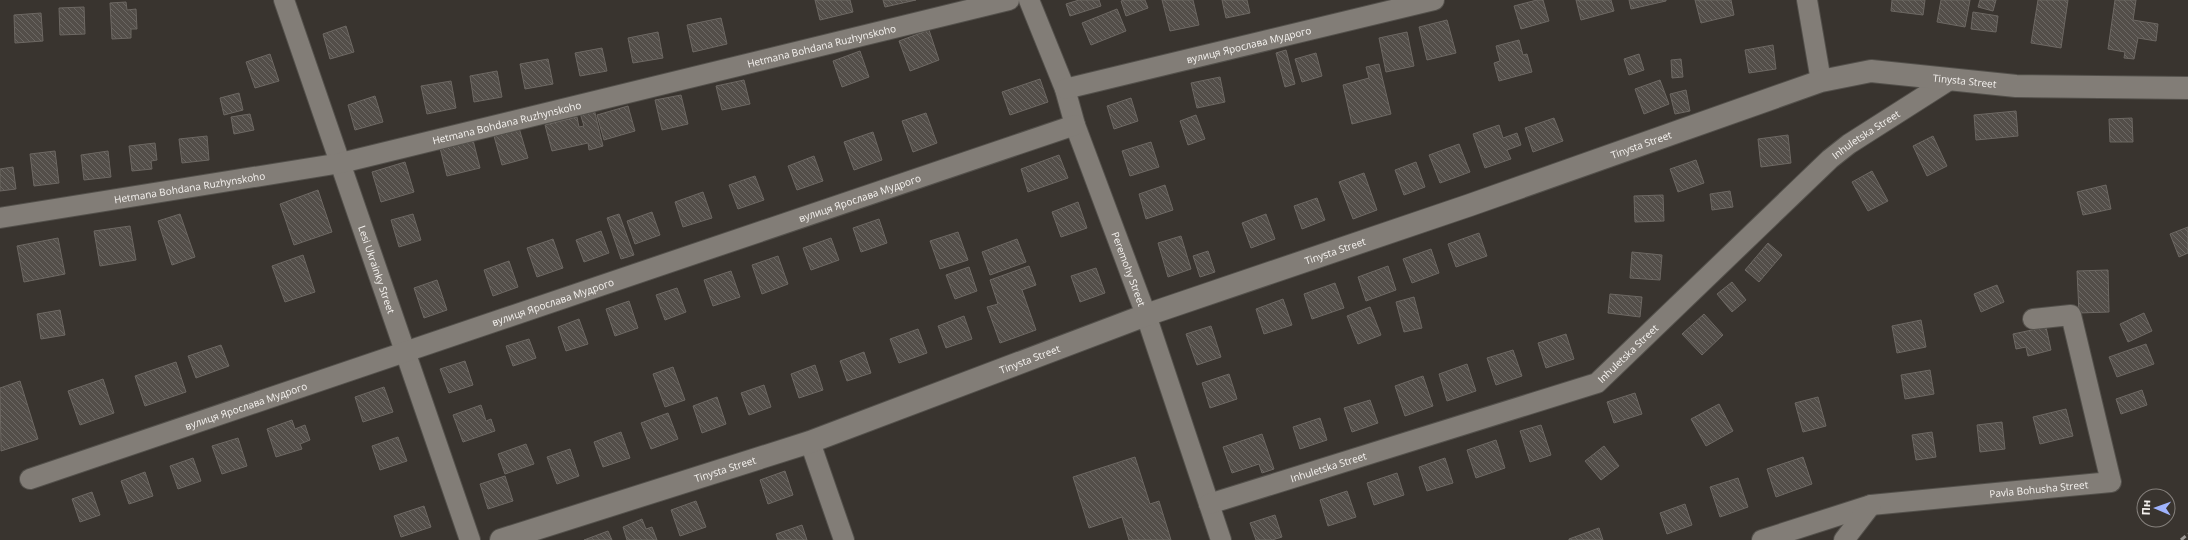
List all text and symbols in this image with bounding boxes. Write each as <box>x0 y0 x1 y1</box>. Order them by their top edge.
street label: Hetmana Bohdana Ruzhynskoho <box>746 21 897 71</box>
street label: вулиця Ярослава Мудрого <box>1185 23 1313 66</box>
street label: Tinysta Street <box>1932 70 1998 91</box>
street label: Hetmana Bohdana Ruzhynskoho <box>431 98 583 147</box>
street label: Inhuletska Street <box>1829 106 1903 162</box>
street label: Tinysta Street <box>1609 127 1674 162</box>
street label: Hetmana Bohdana Ruzhynskoho <box>113 168 266 207</box>
street label: вулиця Ярослава Мудрого <box>797 171 923 225</box>
street label: Lesi Ukrainky Street <box>355 223 399 316</box>
street label: Peremohy Street <box>1109 230 1149 308</box>
street label: Tinysta Street <box>1303 234 1368 268</box>
street label: вулиця Ярослава Мудрого <box>490 275 616 329</box>
street label: Inhuletska Street <box>1594 321 1661 386</box>
street label: Tinysta Street <box>997 341 1062 377</box>
street label: вулиця Ярослава Мудрого <box>183 379 309 433</box>
street label: Inhuletska Street <box>1288 448 1369 485</box>
street label: Tinysta Street <box>693 453 758 485</box>
street label: Pavla Bohusha Street <box>1989 477 2089 501</box>
north arrow <box>2136 488 2176 528</box>
text: Пн <box>2138 500 2153 516</box>

